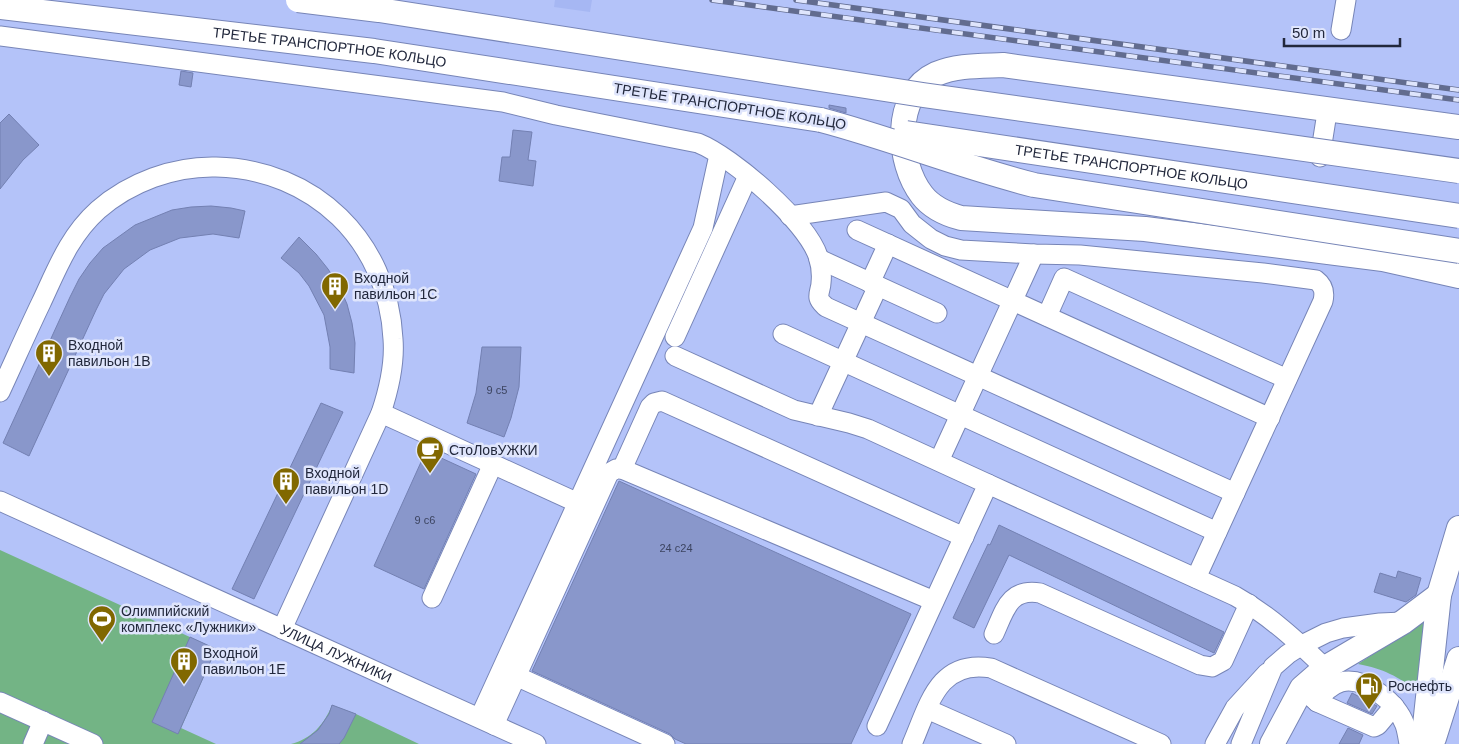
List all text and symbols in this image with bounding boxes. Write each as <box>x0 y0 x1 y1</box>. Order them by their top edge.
scale bar <box>1284 15 1400 47</box>
street label: ТРЕТЬЕ ТРАНСПОРТНОЕ КОЛЬЦО <box>212 24 448 70</box>
text: 50 m <box>1292 24 1325 41</box>
street label: ТРЕТЬЕ ТРАНСПОРТНОЕ КОЛЬЦО <box>613 80 848 132</box>
street label: ТРЕТЬЕ ТРАНСПОРТНОЕ КОЛЬЦО <box>1014 141 1249 192</box>
place label: Входной павильон 1C <box>354 270 437 302</box>
building icon: Входной павильон 1C <box>320 271 350 310</box>
place label: Входной павильон 1B <box>68 337 151 369</box>
building icon: Входной павильон 1B <box>34 338 64 377</box>
house number: 9 с5 <box>487 384 507 396</box>
cafe icon: СтоЛовУЖКИ <box>415 435 445 474</box>
place label: СтоЛовУЖКИ <box>449 442 538 458</box>
place label: Входной павильон 1D <box>305 465 388 497</box>
building icon: Входной павильон 1D <box>271 466 301 505</box>
house number: 9 с6 <box>415 514 435 526</box>
house number: 24 с24 <box>659 542 693 554</box>
place label: Олимпийский комплекс «Лужники» <box>121 603 257 635</box>
sports icon: Олимпийский комплекс «Лужники» <box>87 604 117 643</box>
street label: УЛИЦА ЛУЖНИКИ <box>278 621 394 686</box>
place label: Входной павильон 1E <box>203 645 286 677</box>
building icon: Входной павильон 1E <box>169 646 199 685</box>
fuel station icon: Роснефть <box>1354 671 1384 710</box>
place label: Роснефть <box>1388 678 1452 694</box>

